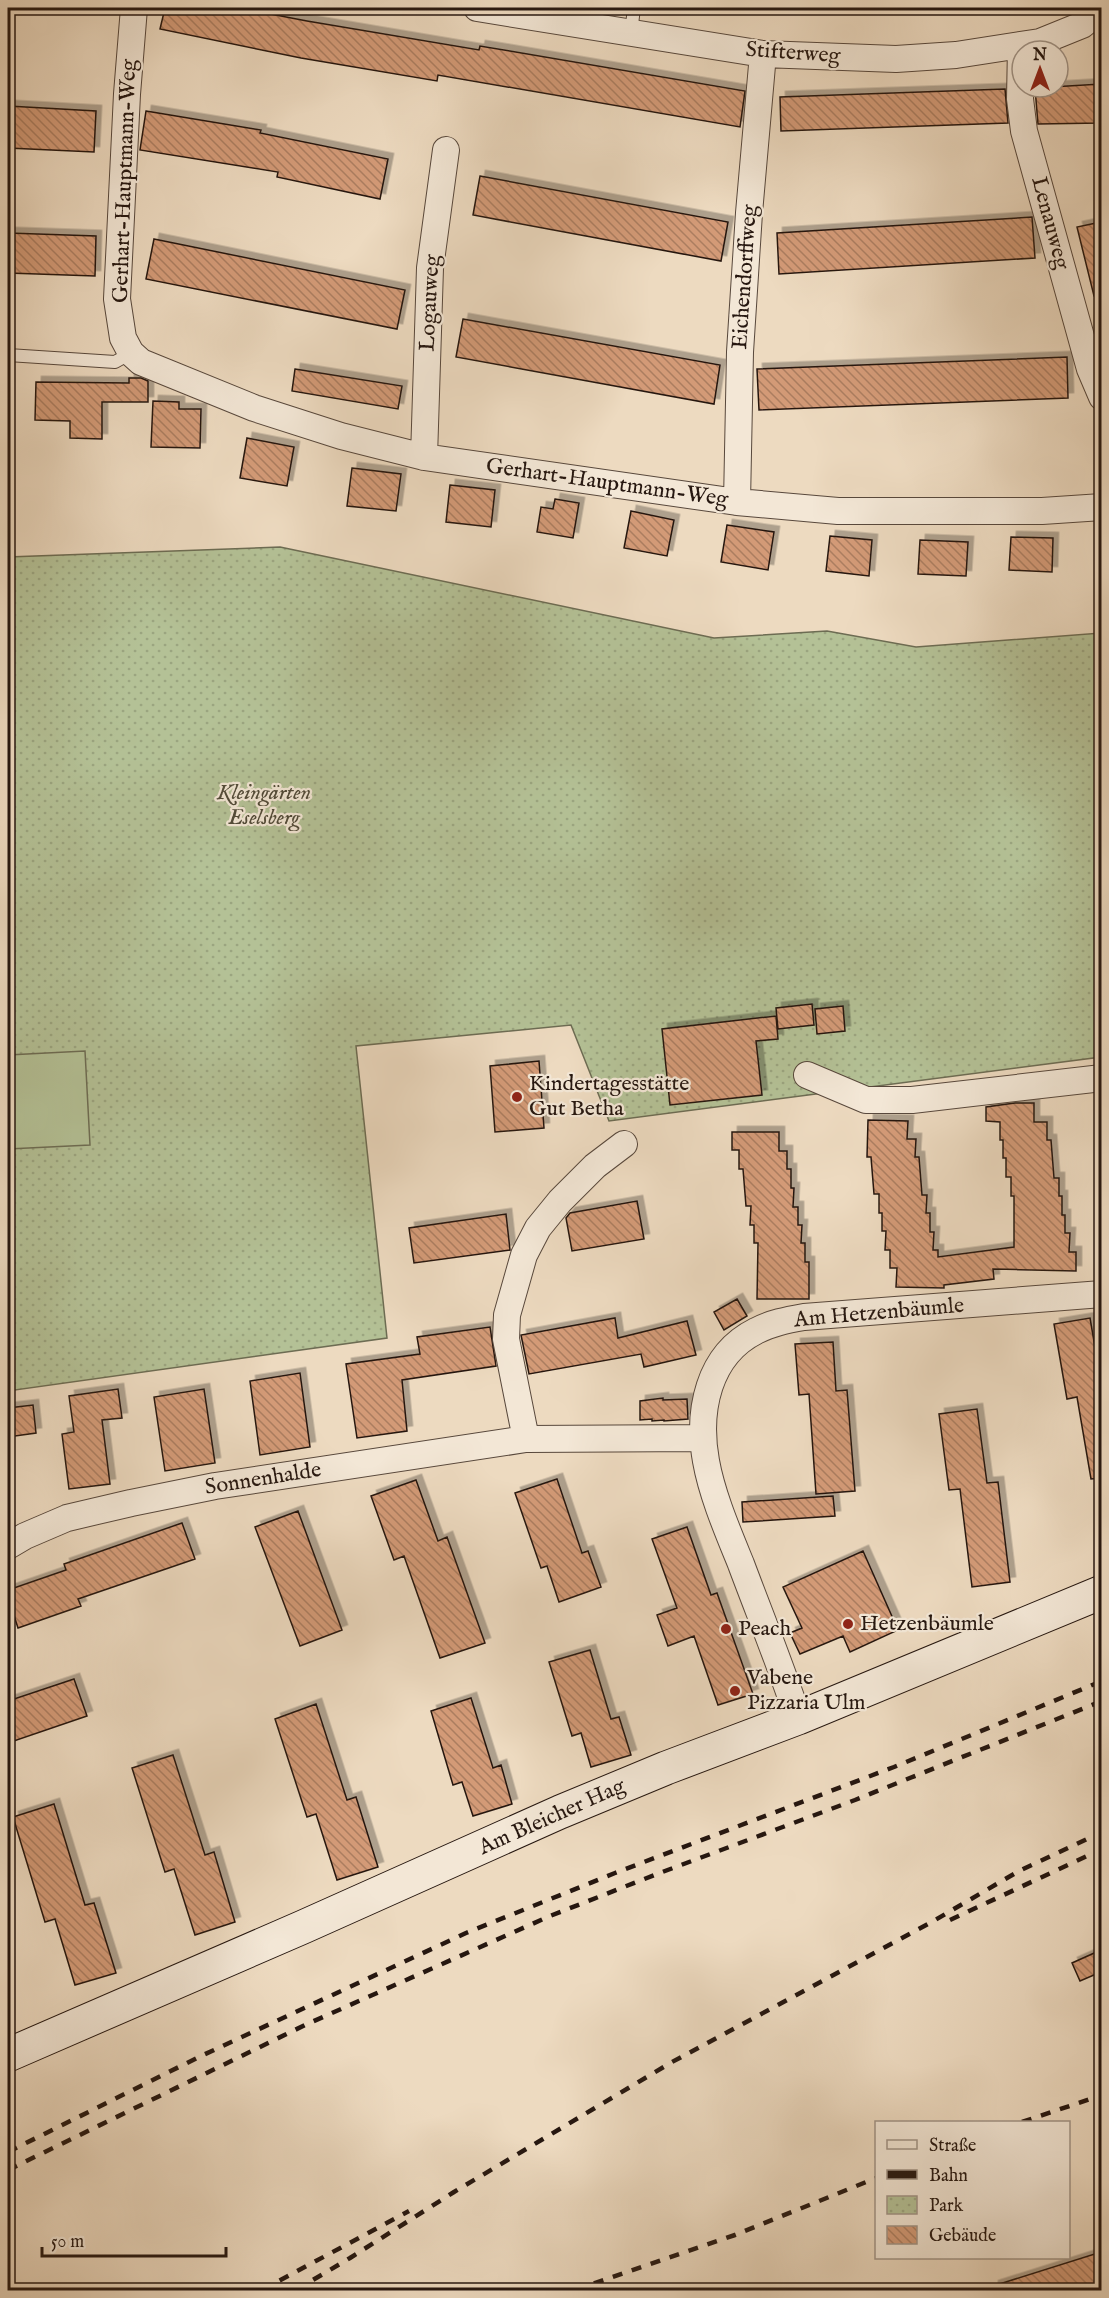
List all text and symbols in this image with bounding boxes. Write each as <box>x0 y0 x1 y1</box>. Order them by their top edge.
street label: Stifterweg <box>745 36 842 70</box>
north arrow <box>1010 39 1070 99</box>
text: N <box>1032 46 1047 66</box>
street label: Gerhart-Hauptmann-Weg <box>107 58 143 303</box>
street label: Lenauweg <box>1024 174 1076 274</box>
street label: Eichendorffweg <box>726 203 764 350</box>
street label: Logauweg <box>413 253 447 352</box>
street label: Gerhart-Hauptmann-Weg <box>484 452 731 514</box>
park label: Kleingärten Eselsberg <box>216 779 311 832</box>
place label: Kindertagesstätte Gut Betha <box>529 1070 689 1123</box>
marker: Kindertagesstätte Gut Betha <box>510 1090 524 1104</box>
street label: Am Hetzenbäumle <box>792 1292 965 1334</box>
street label: Sonnenhalde <box>203 1456 323 1502</box>
place label: Hetzenbäumle <box>860 1610 994 1638</box>
place label: Peach <box>738 1615 791 1643</box>
marker: Hetzenbäumle <box>841 1617 855 1631</box>
marker: Peach <box>719 1622 733 1636</box>
place label: Vabene Pizzaria Ulm <box>746 1664 866 1717</box>
marker: Vabene Pizzaria Ulm <box>728 1684 742 1698</box>
street label: Am Bleicher Hag <box>473 1772 631 1862</box>
legend <box>875 2121 1070 2259</box>
text: Straße <box>929 2135 976 2158</box>
text: Bahn <box>929 2165 968 2188</box>
text: Park <box>929 2195 964 2218</box>
scale bar <box>42 2220 226 2258</box>
text: Gebäude <box>929 2225 996 2248</box>
text: 50 m <box>51 2231 84 2254</box>

